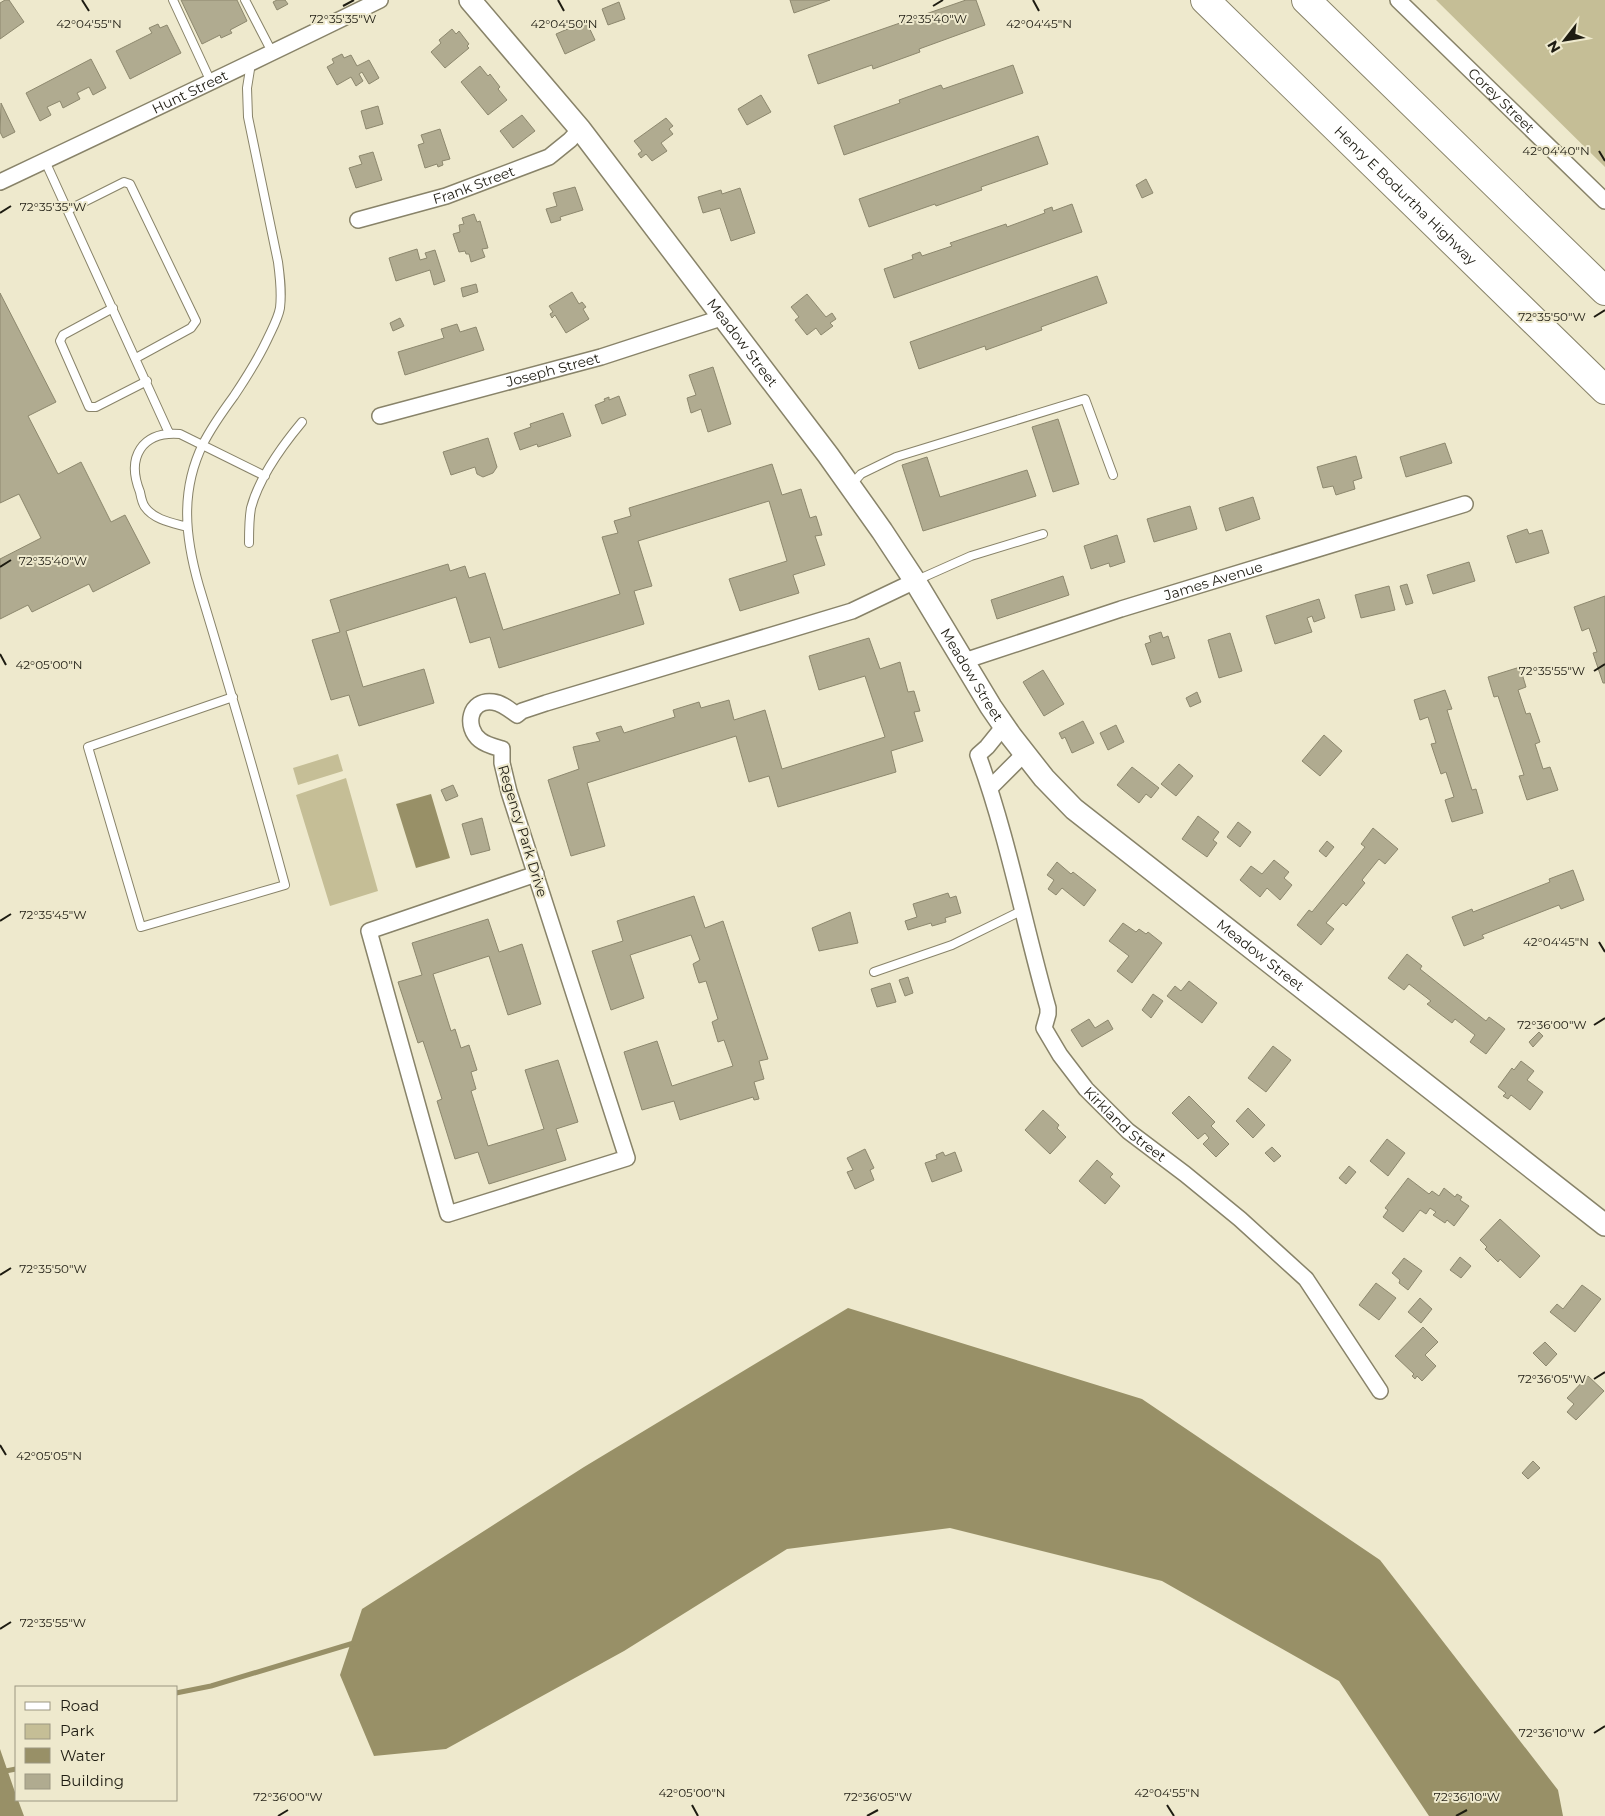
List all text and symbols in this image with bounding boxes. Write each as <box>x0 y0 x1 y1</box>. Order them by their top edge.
text: 72°35'35"W <box>310 11 376 26</box>
text: 72°35'40"W <box>899 11 967 26</box>
north arrow <box>1540 15 1590 65</box>
text: 42°04'55"N <box>56 16 122 31</box>
text: 42°04'50"N <box>531 16 597 31</box>
text: 42°04'45"N <box>1006 16 1072 31</box>
text: N <box>1543 37 1564 56</box>
street label: Corey Street <box>1464 64 1539 137</box>
street label: Hunt Street <box>149 66 231 118</box>
street label: Henry E Bodurtha Highway <box>1330 122 1481 269</box>
text: 42°04'40"N <box>1522 143 1590 158</box>
street label: Frank Street <box>431 162 518 208</box>
text: 72°35'35"W <box>20 199 86 214</box>
street label: Meadow Street <box>703 295 782 391</box>
text: 72°35'50"W <box>1518 309 1586 324</box>
street label: Joseph Street <box>503 349 602 391</box>
text: 72°35'40"W <box>19 553 87 568</box>
street label: James Avenue <box>1161 557 1265 605</box>
street label: Meadow Street <box>937 625 1008 725</box>
text: 42°05'00"N <box>15 657 83 672</box>
text: 72°35'55"W <box>1519 663 1585 678</box>
street label: Regency Park Drive <box>494 763 552 899</box>
text: 72°35'45"W <box>20 907 87 922</box>
street label: Meadow Street <box>1213 915 1308 995</box>
text: 42°04'45"N <box>1523 934 1589 949</box>
text: 72°36'00"W <box>1517 1017 1587 1032</box>
street label: Kirkland Street <box>1080 1083 1170 1166</box>
text: 72°35'50"W <box>19 1261 87 1276</box>
text: 72°36'05"W <box>1518 1371 1586 1386</box>
text: 42°05'05"N <box>16 1448 82 1463</box>
text: 72°35'55"W <box>20 1615 86 1630</box>
legend <box>15 1686 178 1801</box>
text: Road <box>60 1696 99 1715</box>
text: Park <box>60 1721 94 1740</box>
text: 72°36'10"W <box>1519 1725 1585 1740</box>
text: Water <box>60 1746 106 1765</box>
text: Building <box>60 1771 124 1790</box>
text: 42°05'00"N <box>658 1785 726 1800</box>
text: 42°04'55"N <box>1134 1785 1200 1800</box>
text: 72°36'00"W <box>253 1789 323 1804</box>
text: 72°36'05"W <box>844 1789 912 1804</box>
text: 72°36'10"W <box>1434 1789 1500 1804</box>

